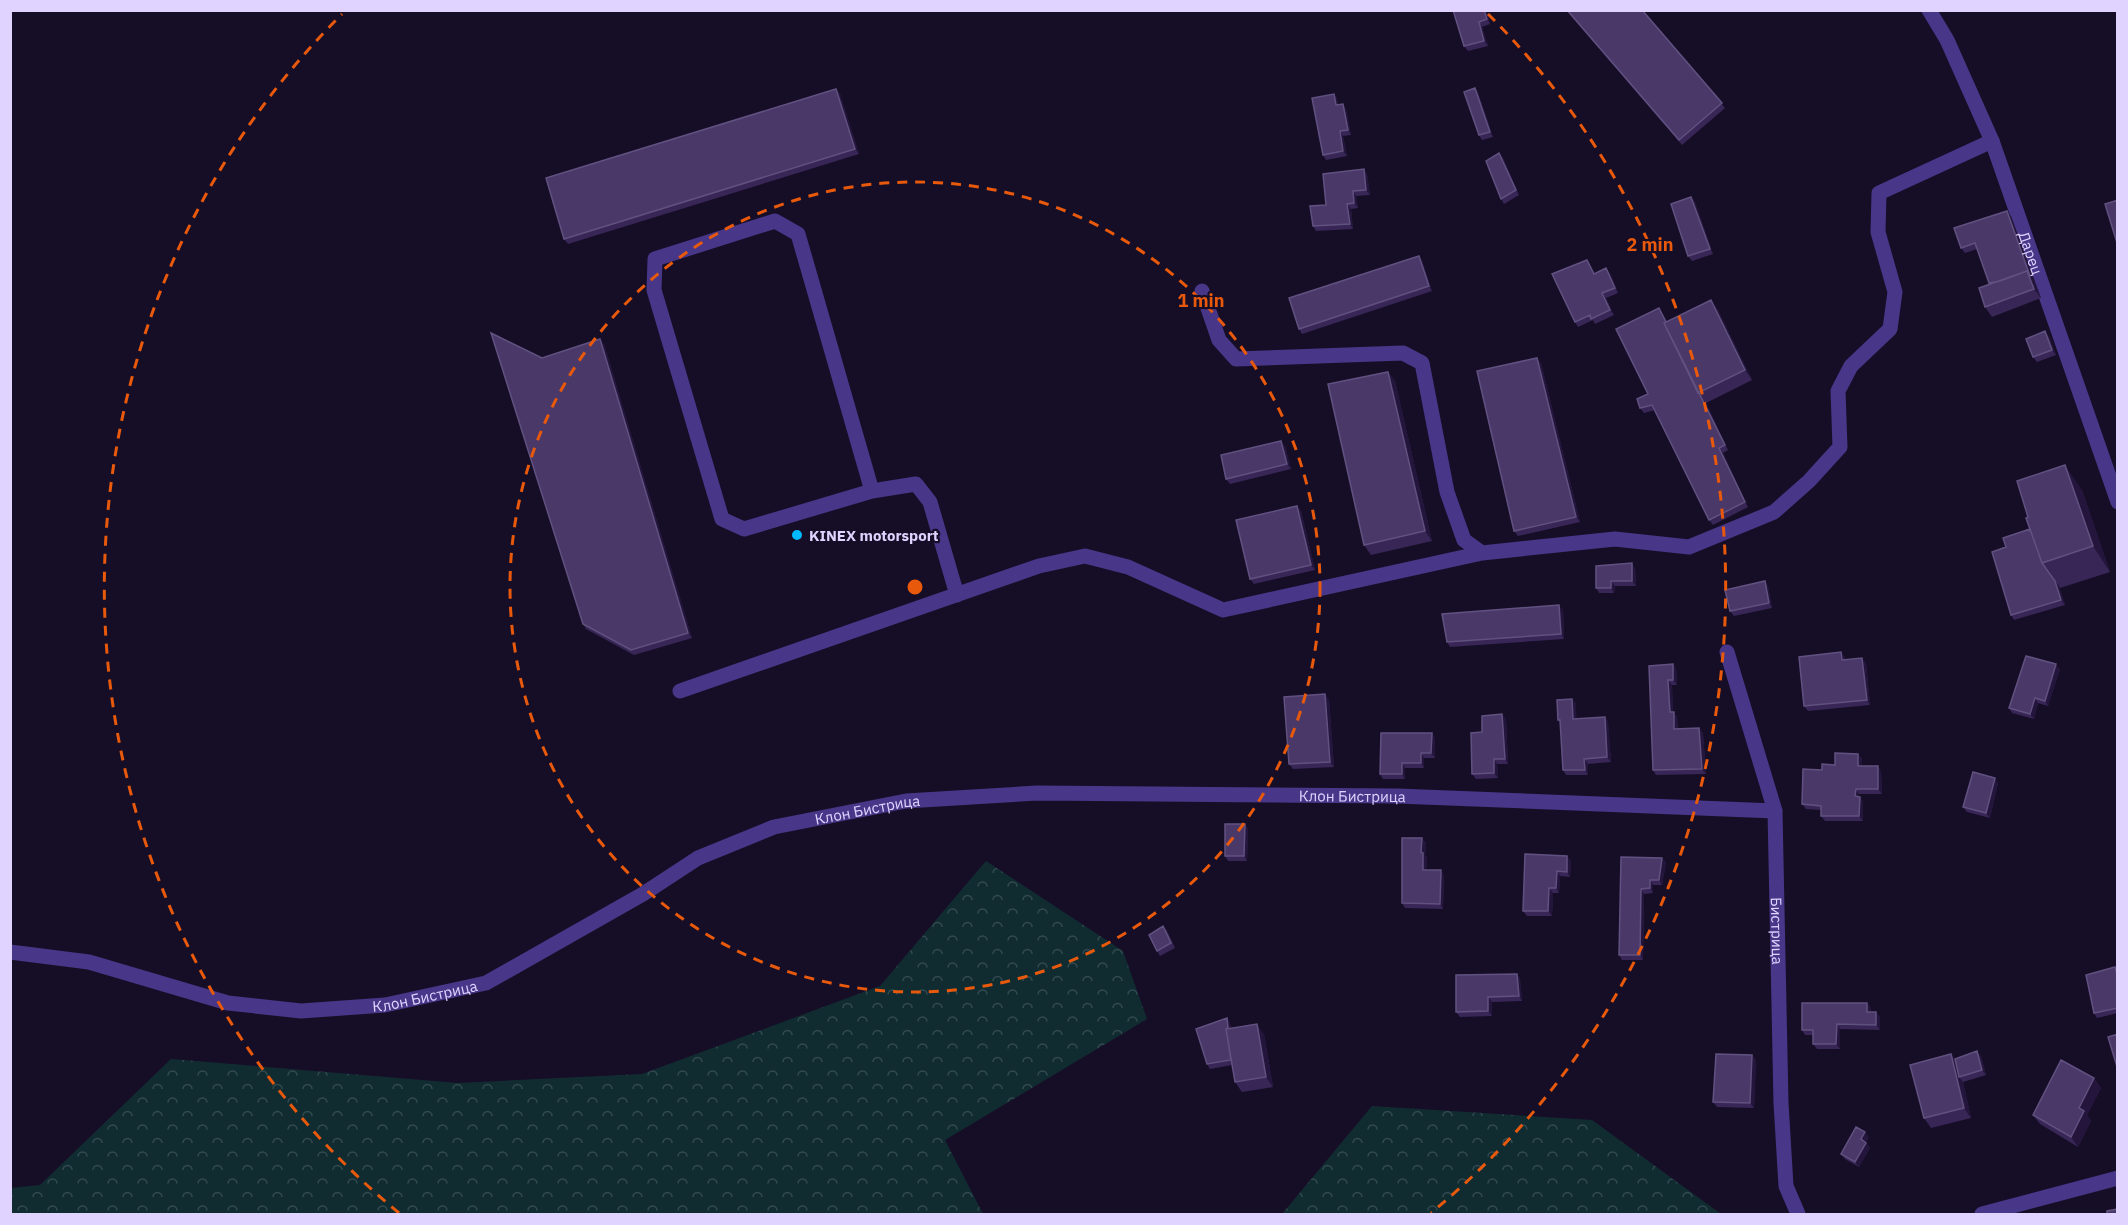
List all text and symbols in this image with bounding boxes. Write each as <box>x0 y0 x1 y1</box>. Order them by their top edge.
street label: Дарец <box>2015 229 2047 277</box>
text: 2 min <box>1626 233 1674 256</box>
text: 1 min <box>1177 289 1225 312</box>
place label: KINEX motorsport <box>809 526 939 545</box>
marker: KINEX motorsport <box>790 528 804 542</box>
centre of rings <box>905 577 925 597</box>
street label: Клон Бистрица <box>1299 786 1406 806</box>
street label: Клон Бистрица <box>813 791 921 828</box>
street label: Бистрица <box>1767 897 1788 965</box>
street label: Клон Бистрица <box>372 976 479 1015</box>

